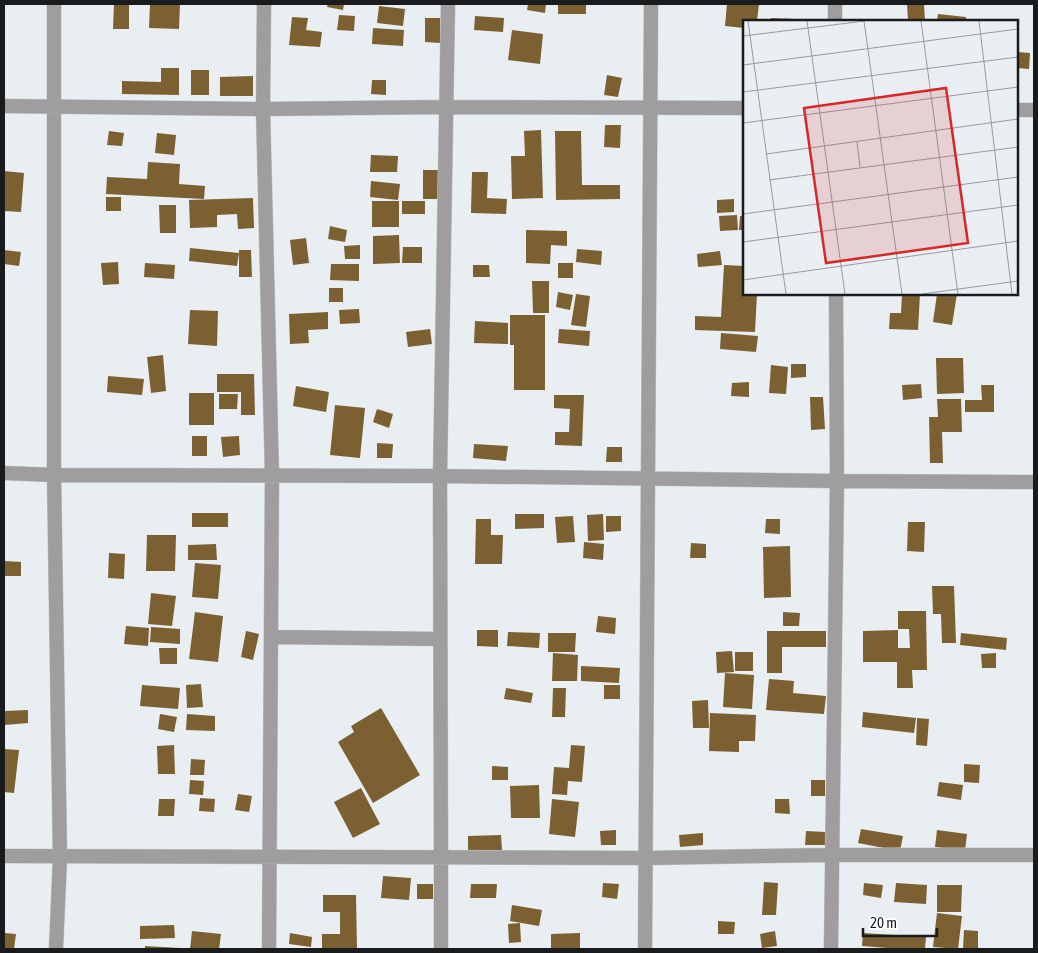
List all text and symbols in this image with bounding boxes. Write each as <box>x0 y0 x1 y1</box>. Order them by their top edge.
inset map <box>743 20 1018 295</box>
scale bar <box>863 906 937 938</box>
text: 20 m <box>870 914 897 931</box>

